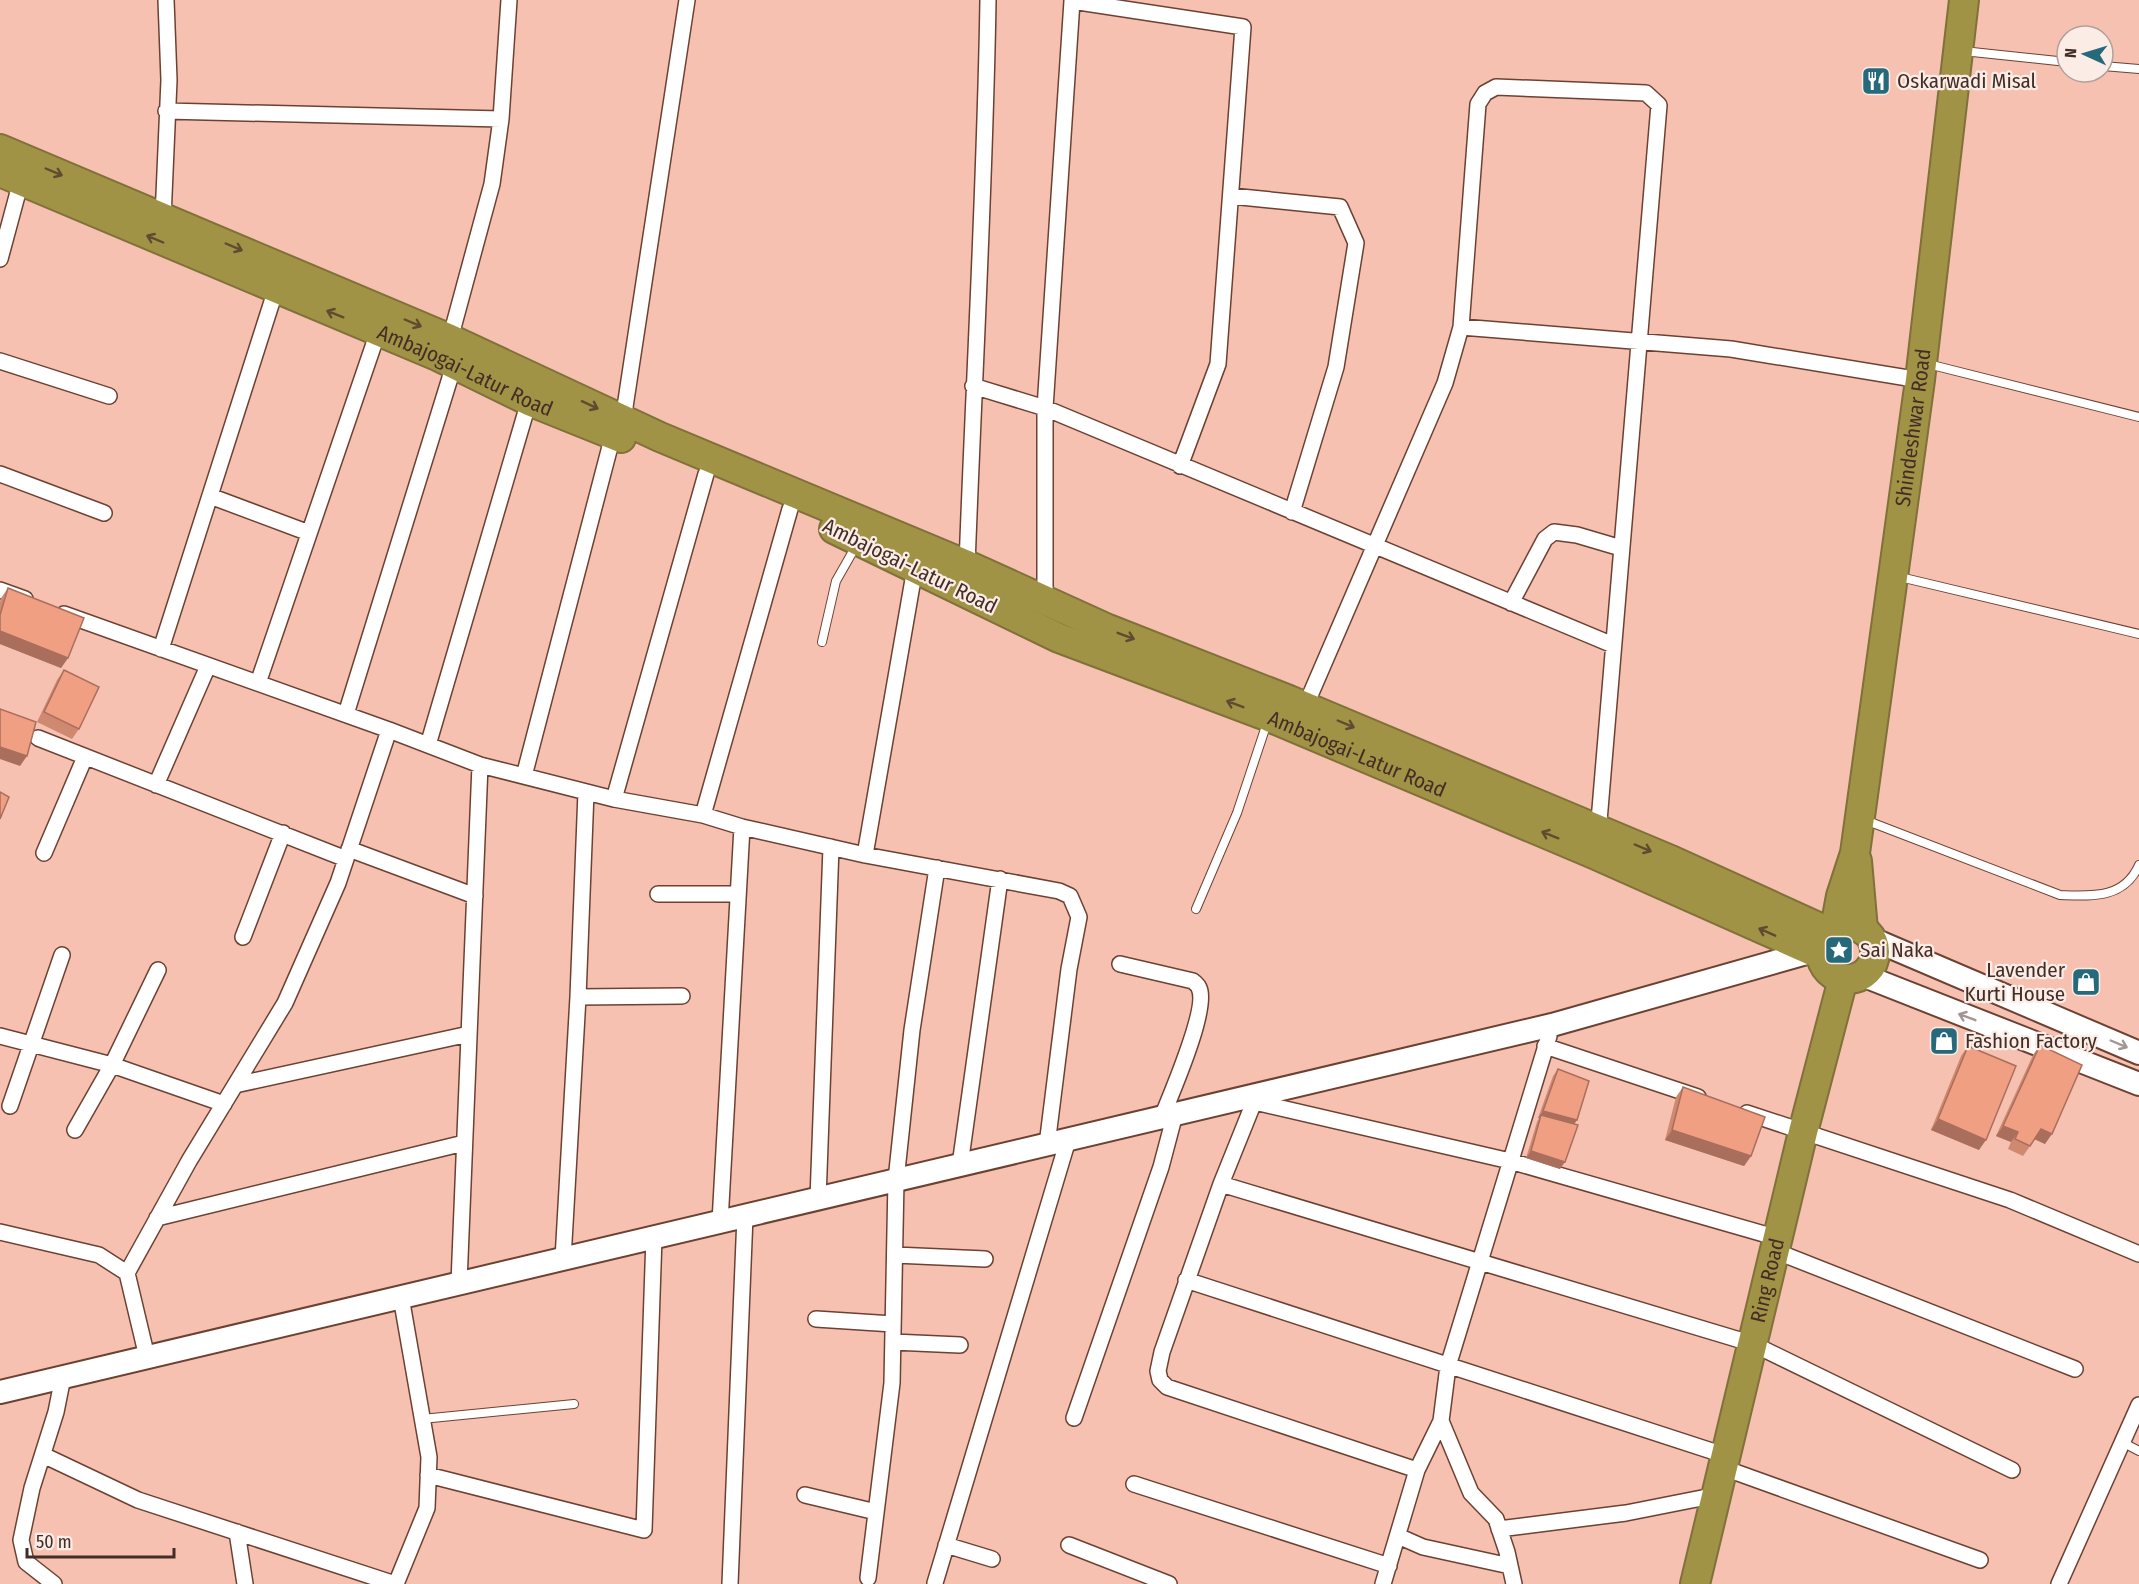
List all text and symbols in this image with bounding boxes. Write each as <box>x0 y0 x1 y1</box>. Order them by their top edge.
north arrow <box>2055 24 2115 84</box>
text: N <box>2061 48 2080 58</box>
restaurant icon: Oskarwadi Misal <box>1860 65 1892 97</box>
place label: Oskarwadi Misal <box>1897 68 2037 94</box>
one-way arrow <box>44 167 63 178</box>
one-way arrow <box>146 233 165 244</box>
one-way arrow <box>224 242 242 254</box>
one-way arrow <box>326 308 345 319</box>
one-way arrow <box>404 318 422 330</box>
street label: Ambajogai-Latur Road <box>374 319 557 422</box>
street label: Shindeshwar Road <box>1890 347 1937 508</box>
one-way arrow <box>581 399 599 411</box>
street label: Ambajogai-Latur Road <box>819 513 1001 619</box>
one-way arrow <box>1116 632 1135 643</box>
one-way arrow <box>1226 698 1245 709</box>
street label: Ambajogai-Latur Road <box>1264 705 1450 803</box>
one-way arrow <box>1337 719 1355 730</box>
one-way arrow <box>1542 829 1560 840</box>
one-way arrow <box>1633 843 1651 854</box>
one-way arrow <box>1758 926 1776 937</box>
place icon: Sai Naka <box>1823 934 1855 966</box>
place label: Sai Naka <box>1860 937 1934 963</box>
place label: Lavender Kurti House <box>1965 957 2066 1007</box>
shop icon: Lavender Kurti House <box>2070 966 2102 998</box>
one-way arrow <box>1958 1011 1977 1022</box>
shop icon: Fashion Factory <box>1928 1025 1960 1057</box>
place label: Fashion Factory <box>1965 1028 2098 1054</box>
one-way arrow <box>2109 1039 2127 1050</box>
street label: Ring Road <box>1745 1236 1790 1325</box>
scale bar <box>27 1521 174 1559</box>
text: 50 m <box>36 1531 72 1553</box>

